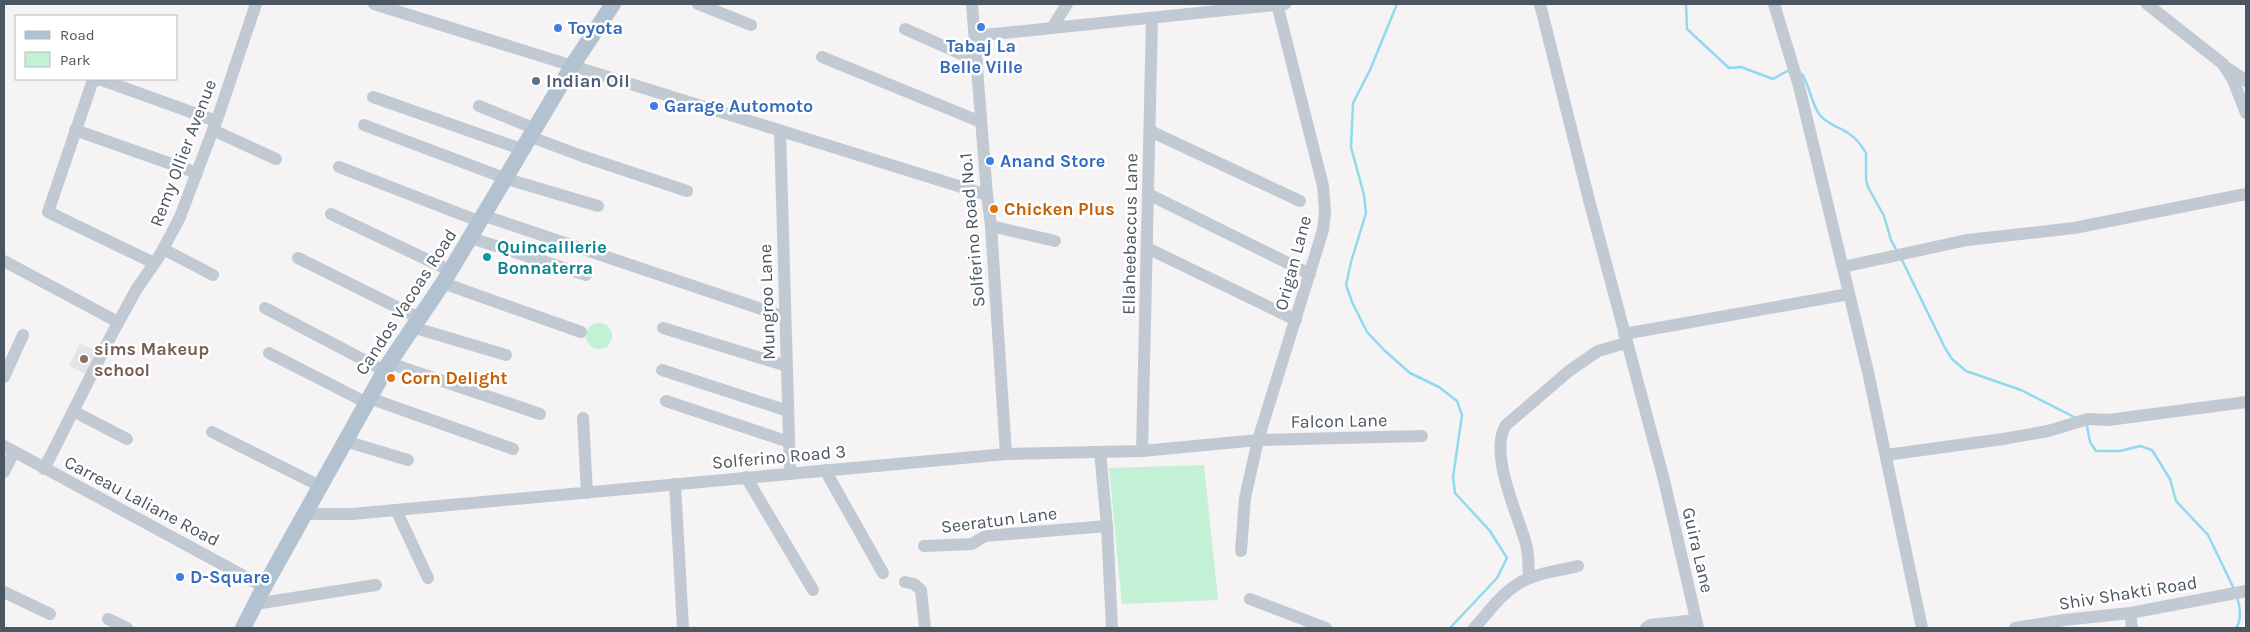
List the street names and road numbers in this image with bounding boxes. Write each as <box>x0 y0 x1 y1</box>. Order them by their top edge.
street label: Remy Ollier Avenue <box>145 76 221 230</box>
street label: Solferino Road No.1 <box>954 152 990 308</box>
street label: Ellaheebaccus Lane <box>1118 153 1142 315</box>
street label: Origan Lane <box>1270 213 1316 313</box>
street label: Candos Vacoas Road <box>351 225 461 379</box>
street label: Mungroo Lane <box>754 244 780 360</box>
street label: Falcon Lane <box>1290 409 1388 433</box>
street label: Solferino Road 3 <box>711 440 847 474</box>
street label: Carreau Laliane Road <box>61 451 223 551</box>
street label: Seeratun Lane <box>940 502 1058 538</box>
street label: Guira Lane <box>1677 505 1719 595</box>
street label: Shiv Shakti Road <box>2057 571 2199 615</box>

